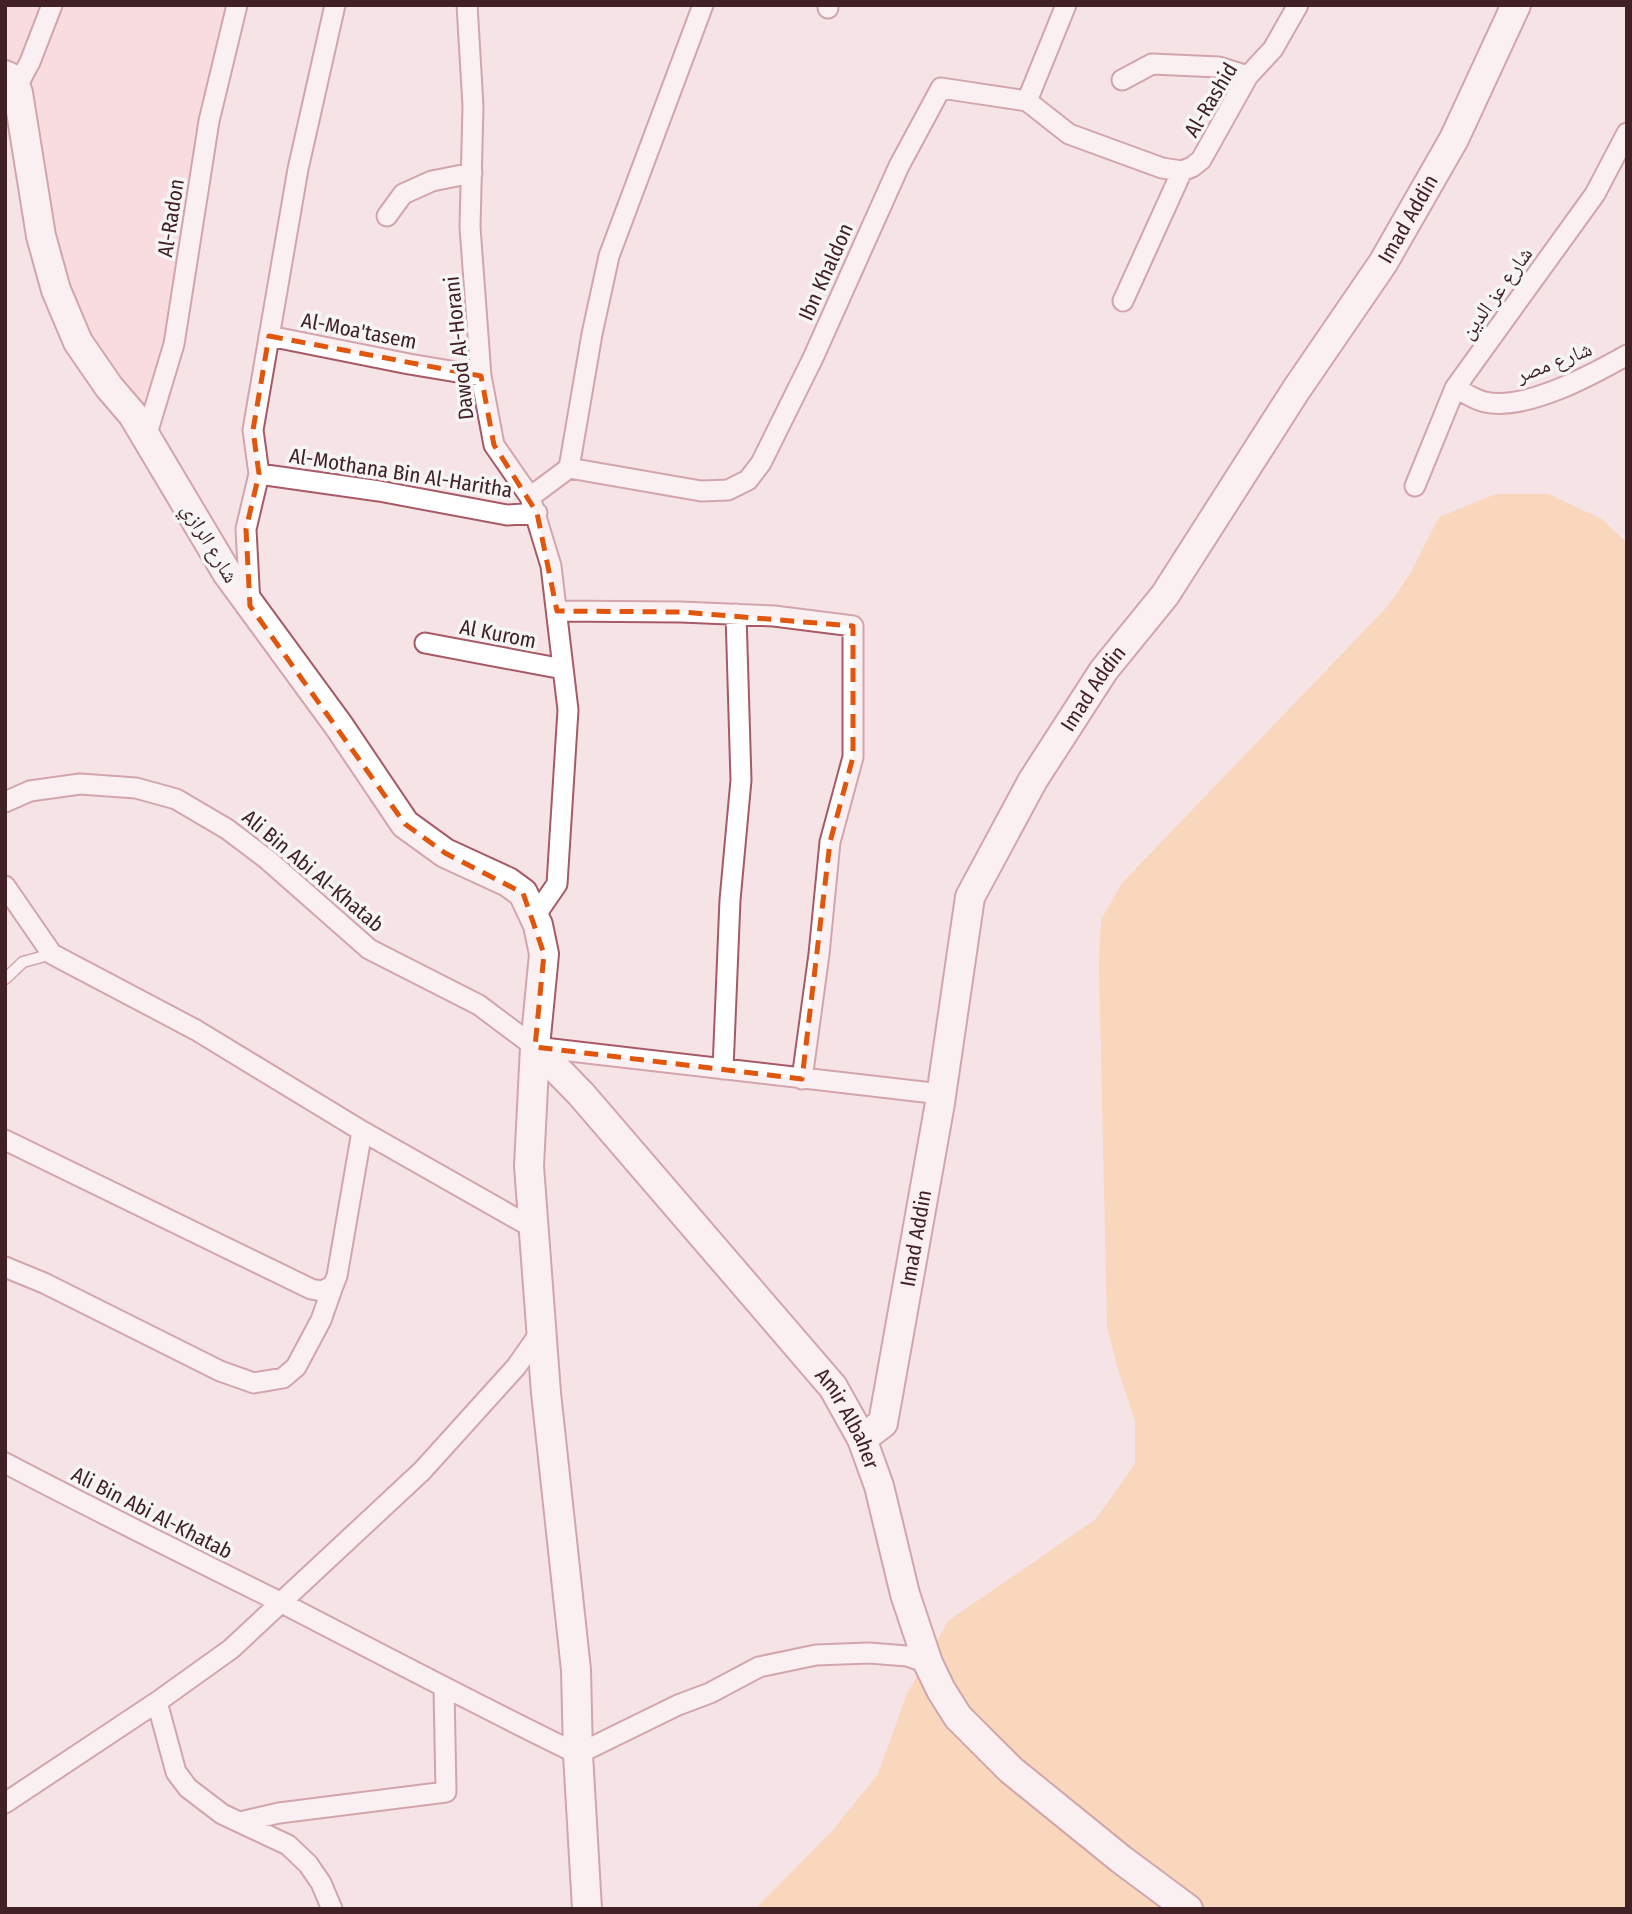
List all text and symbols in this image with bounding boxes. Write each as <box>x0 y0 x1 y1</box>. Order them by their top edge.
street label: Al-Rashid <box>1179 58 1243 142</box>
street label: Imad Addin <box>1373 170 1444 268</box>
street label: Al-Radon <box>152 177 190 259</box>
street label: Ibn Khaldon <box>793 219 859 325</box>
street label: شارع عز الدين <box>1454 242 1538 344</box>
street label: Dawod Al-Horani <box>439 275 479 421</box>
street label: Al-Moa'tasem <box>299 307 419 355</box>
street label: شارع مصر <box>1511 336 1596 389</box>
street label: Al-Mothana Bin Al-Haritha <box>288 443 514 503</box>
street label: شارع الرازي <box>173 498 244 590</box>
street label: Al Kurom <box>458 614 538 654</box>
street label: Imad Addin <box>1055 640 1132 736</box>
street label: Ali Bin Abi Al-Khatab <box>237 804 389 938</box>
street label: Imad Addin <box>894 1188 937 1289</box>
street label: Amir Albaher <box>809 1363 885 1473</box>
street label: Ali Bin Abi Al-Khatab <box>67 1461 237 1565</box>

